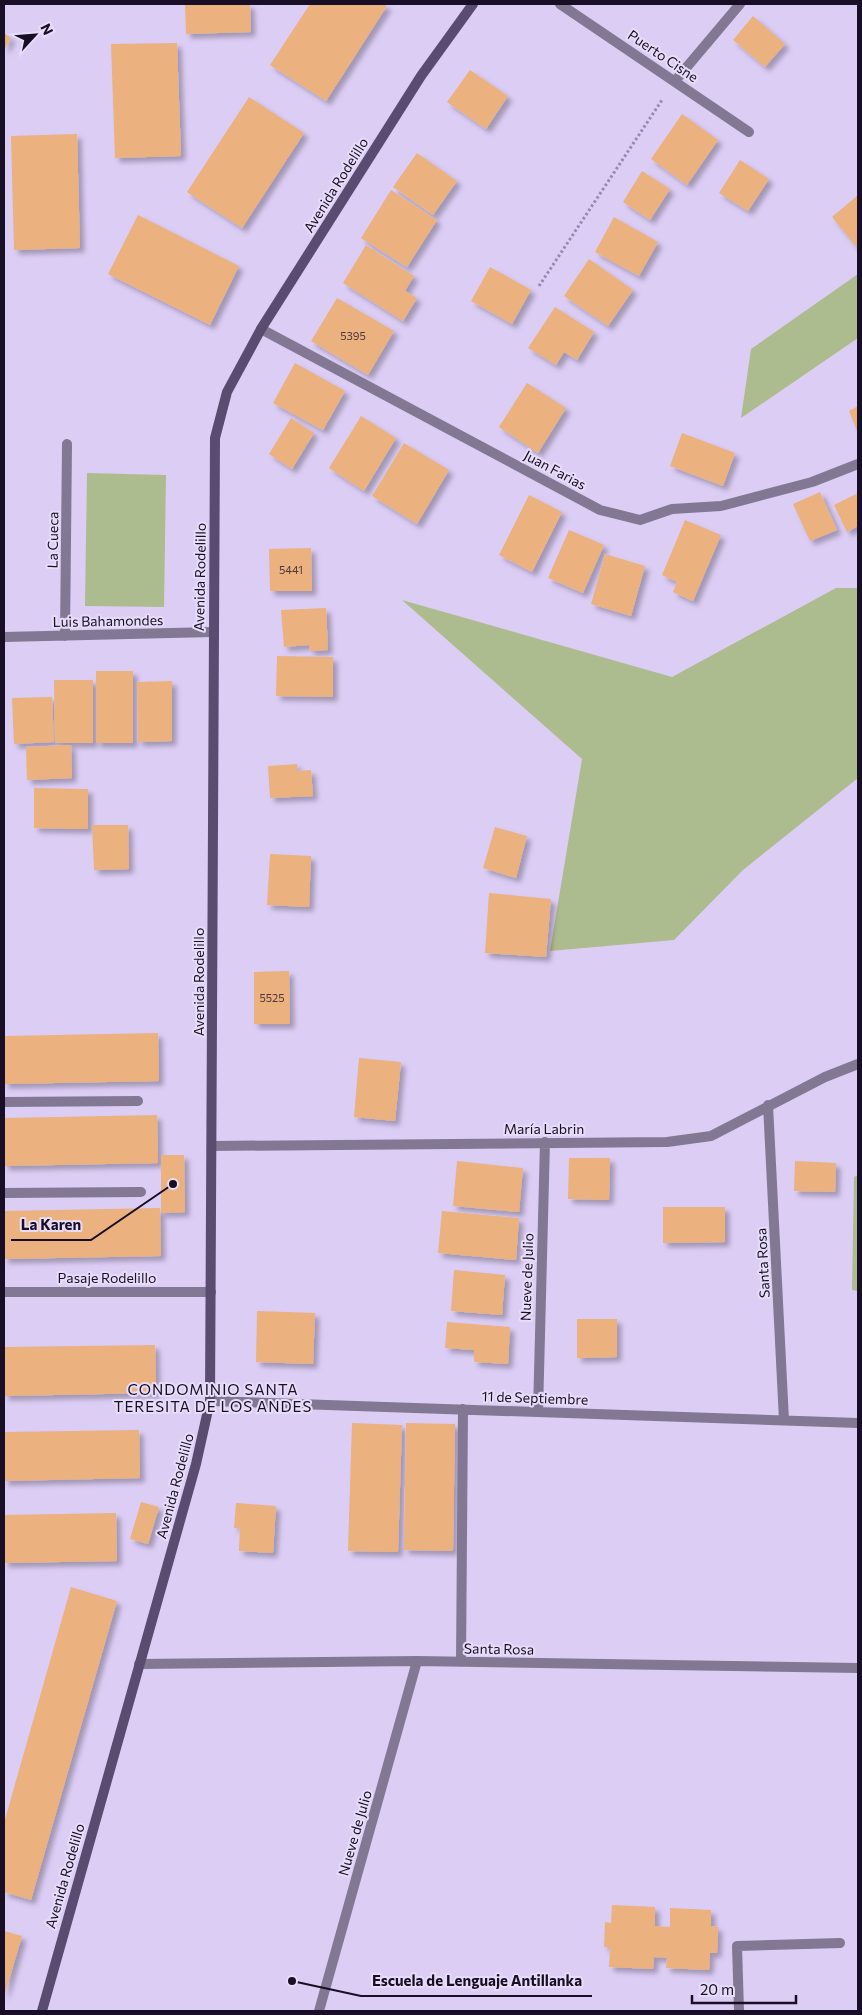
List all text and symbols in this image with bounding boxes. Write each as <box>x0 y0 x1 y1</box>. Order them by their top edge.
north arrow <box>10 10 60 60</box>
text: N <box>37 21 57 38</box>
street label: Puerto Cisne <box>625 26 702 85</box>
street label: Avenida Rodelillo <box>300 134 372 235</box>
house number: 5395 <box>340 329 366 342</box>
street label: Juan Farias <box>521 446 589 493</box>
street label: La Cueca <box>44 511 61 569</box>
street label: Avenida Rodelillo <box>190 523 209 631</box>
house number: 5441 <box>279 563 303 576</box>
street label: Luis Bahamondes <box>53 611 163 630</box>
street label: Avenida Rodelillo <box>190 928 207 1036</box>
house number: 5525 <box>259 991 285 1004</box>
street label: María Labrin <box>504 1120 584 1137</box>
callout: La Karen <box>11 1210 91 1240</box>
text: La Karen <box>21 1215 81 1233</box>
street label: Santa Rosa <box>752 1228 773 1298</box>
street label: Nueve de Julio <box>516 1233 537 1321</box>
street label: Pasaje Rodelillo <box>58 1269 156 1286</box>
district label: CONDOMINIO SANTA TERESITA DE LOS ANDES <box>114 1380 312 1415</box>
street label: 11 de Septiembre <box>481 1387 589 1408</box>
street label: Avenida Rodelillo <box>152 1431 197 1540</box>
street label: Santa Rosa <box>464 1639 534 1658</box>
street label: Nueve de Julio <box>334 1788 375 1878</box>
street label: Avenida Rodelillo <box>41 1821 88 1930</box>
callout: Escuela de Lenguaje Antillanka <box>361 1966 592 1996</box>
text: Escuela de Lenguaje Antillanka <box>372 1971 582 1989</box>
scale bar <box>692 1972 796 2004</box>
text: 20 m <box>700 1980 734 1998</box>

